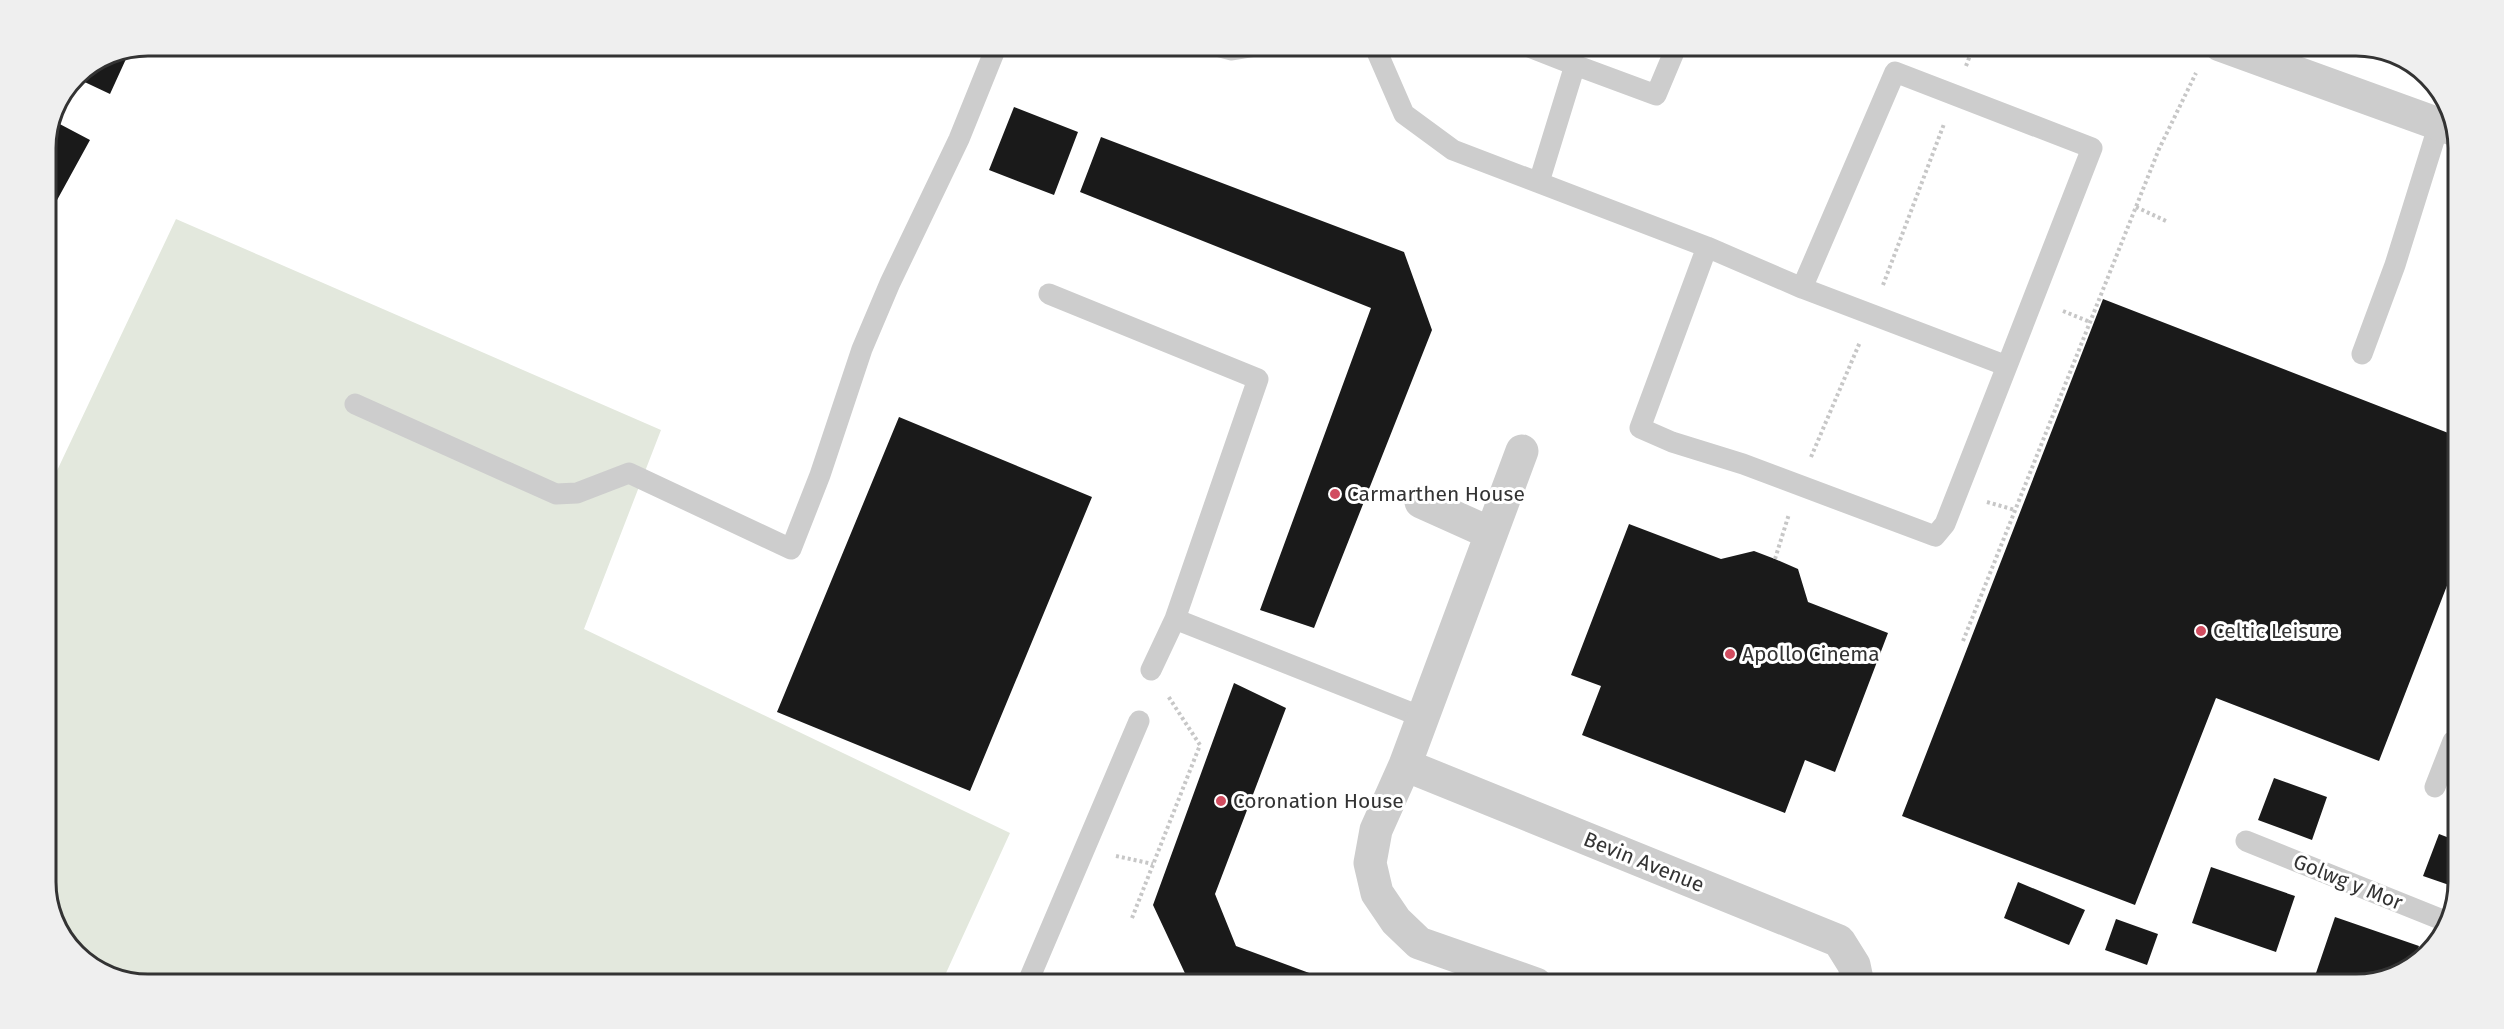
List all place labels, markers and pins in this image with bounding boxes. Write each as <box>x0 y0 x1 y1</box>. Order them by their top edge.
place label: Carmarthen House <box>1347 481 1525 507</box>
marker: Carmarthen House <box>1328 487 1342 501</box>
place label: Celtic Leisure <box>2213 618 2339 644</box>
marker: Celtic Leisure <box>2194 624 2208 638</box>
place label: Apollo Cinema <box>1742 641 1880 667</box>
marker: Apollo Cinema <box>1723 647 1737 661</box>
place label: Coronation House <box>1233 788 1404 814</box>
marker: Coronation House <box>1214 794 1228 808</box>

